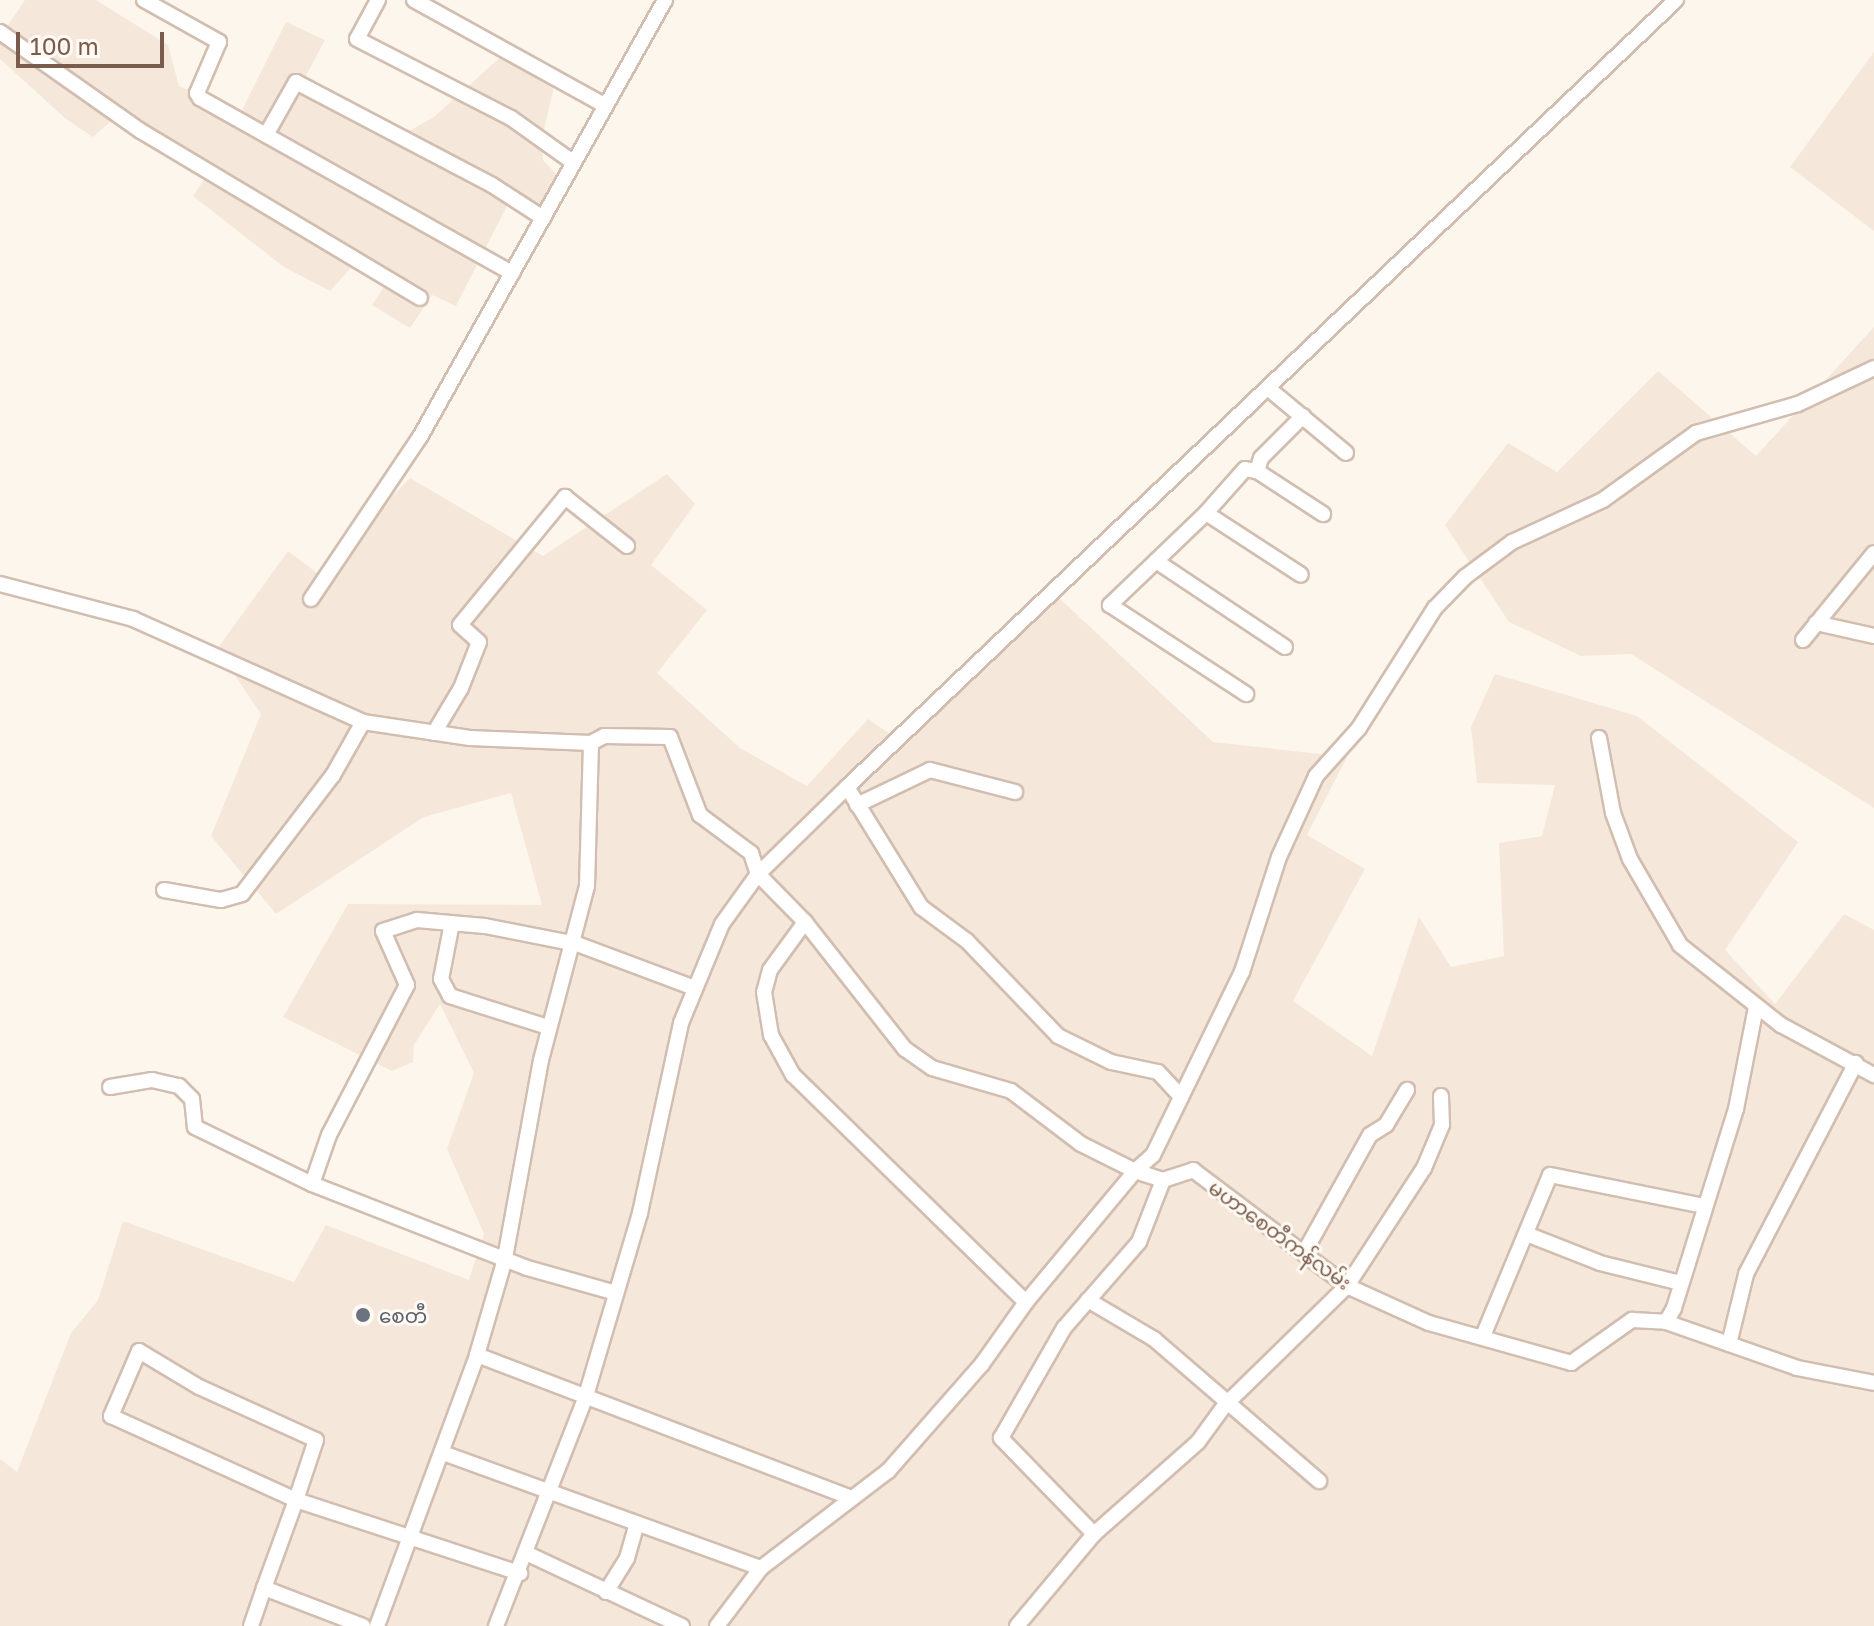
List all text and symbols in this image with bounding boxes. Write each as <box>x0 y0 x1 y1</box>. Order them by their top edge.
scale bar <box>20 16 168 66</box>
text: 100 m <box>30 31 99 60</box>
street label: မဟာစေတီကန်လမ်း <box>1204 1175 1356 1295</box>
place label: စေတီ <box>379 1303 427 1327</box>
marker: စေတီ <box>354 1306 372 1324</box>

